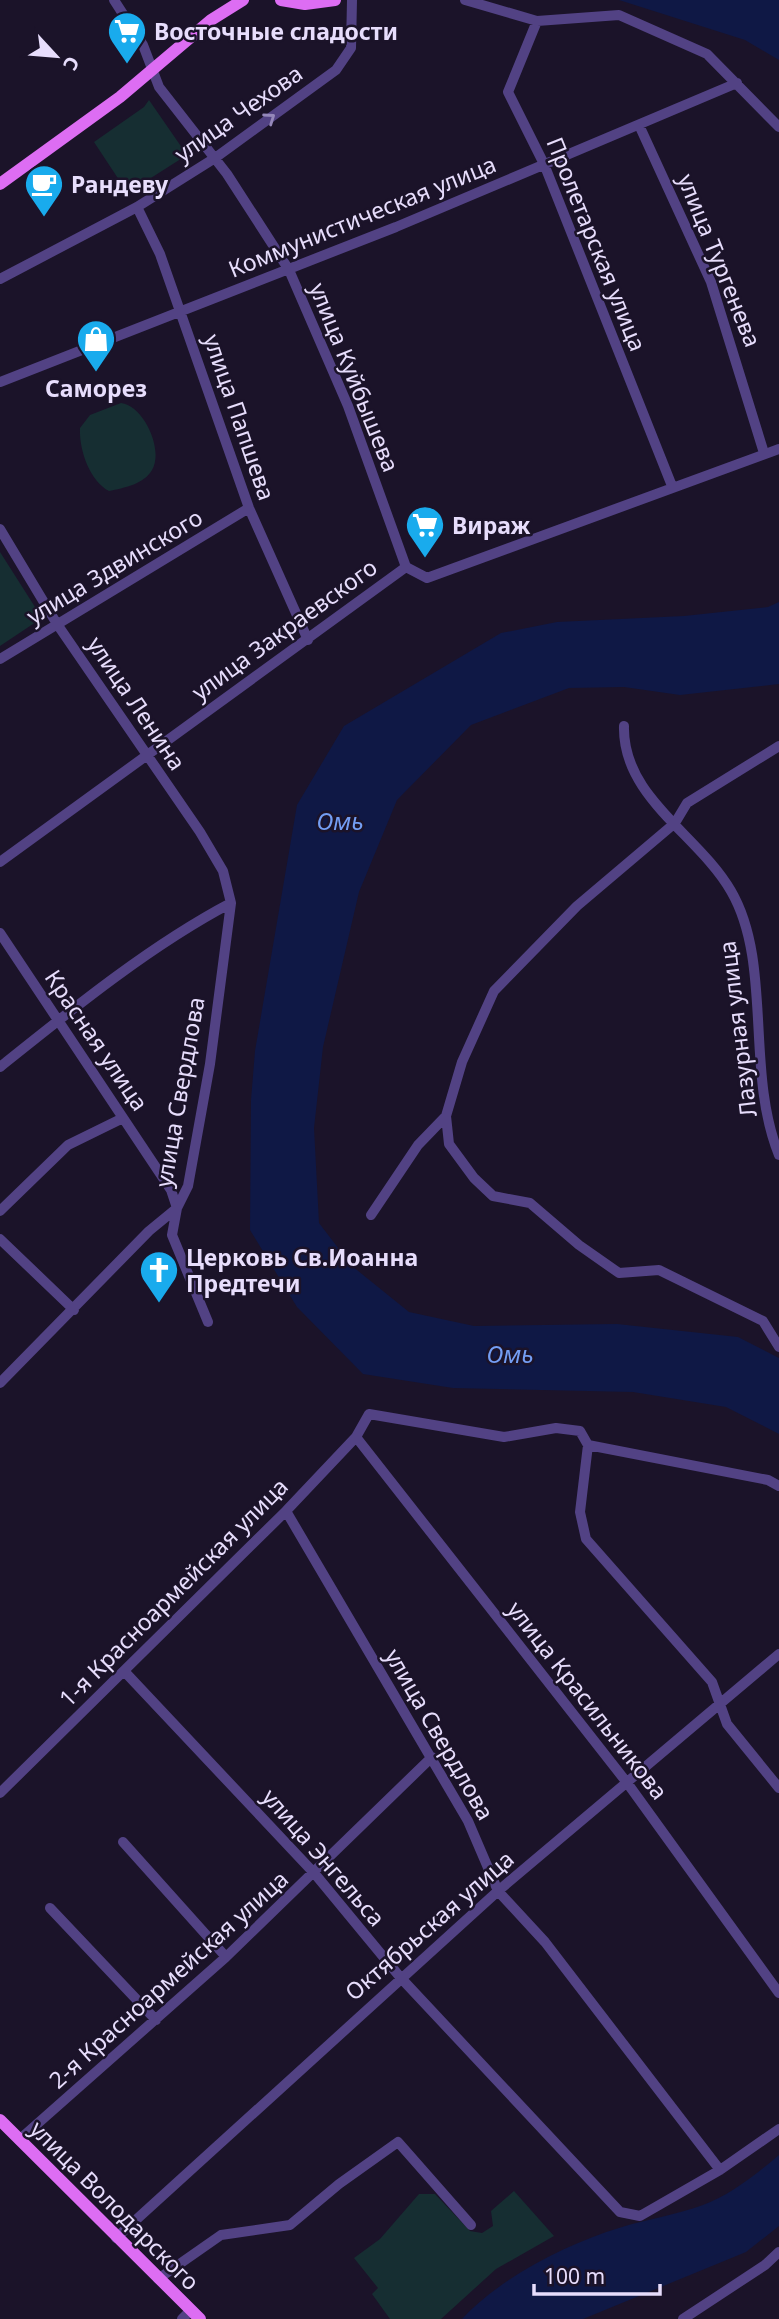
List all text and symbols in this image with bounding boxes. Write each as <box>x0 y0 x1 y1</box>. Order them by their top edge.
supermarket icon: Восточные сладости <box>106 10 148 65</box>
place label: Восточные сладости <box>154 15 398 47</box>
north arrow <box>21 21 91 91</box>
text: С <box>57 52 86 75</box>
street label: улица Чехова <box>168 57 308 169</box>
one-way arrow <box>262 114 275 126</box>
street label: Пролетарская улица <box>539 132 655 356</box>
street label: Коммунистическая улица <box>223 148 501 284</box>
cafe icon: Рандеву <box>23 163 65 218</box>
place label: Рандеву <box>71 168 169 200</box>
street label: улица Тургенева <box>671 169 769 351</box>
street label: улица Куйбышева <box>302 278 408 476</box>
shop icon: Саморез <box>75 318 117 373</box>
street label: улица Папшева <box>197 330 283 504</box>
place label: Саморез <box>45 372 147 404</box>
street label: улица Здвинского <box>20 501 208 631</box>
supermarket icon: Вираж <box>404 504 446 559</box>
place label: Вираж <box>452 509 531 541</box>
street label: улица Закраевского <box>185 551 383 707</box>
street label: улица Ленина <box>80 630 194 776</box>
water label: Омь <box>317 804 363 837</box>
street label: Лазурная улица <box>710 939 764 1119</box>
street label: Красная улица <box>38 963 156 1117</box>
street label: улица Свердлова <box>147 994 211 1190</box>
place label: Церковь Св.Иоанна Предтечи <box>186 1241 418 1299</box>
church icon: Церковь Св.Иоанна Предтечи <box>138 1249 180 1304</box>
water label: Омь <box>487 1337 533 1370</box>
street label: 1-я Красноармейская улица <box>51 1470 295 1714</box>
street label: улица Красильникова <box>500 1594 676 1806</box>
street label: улица Свердлова <box>378 1643 502 1825</box>
street label: улица Энгельса <box>255 1781 393 1933</box>
street label: Октябрьская улица <box>338 1843 520 2007</box>
street label: 2-я Красноармейская улица <box>41 1863 295 2095</box>
street label: улица Володарского <box>23 2113 207 2297</box>
scale bar <box>534 2252 660 2296</box>
text: 100 m <box>544 2262 605 2290</box>

